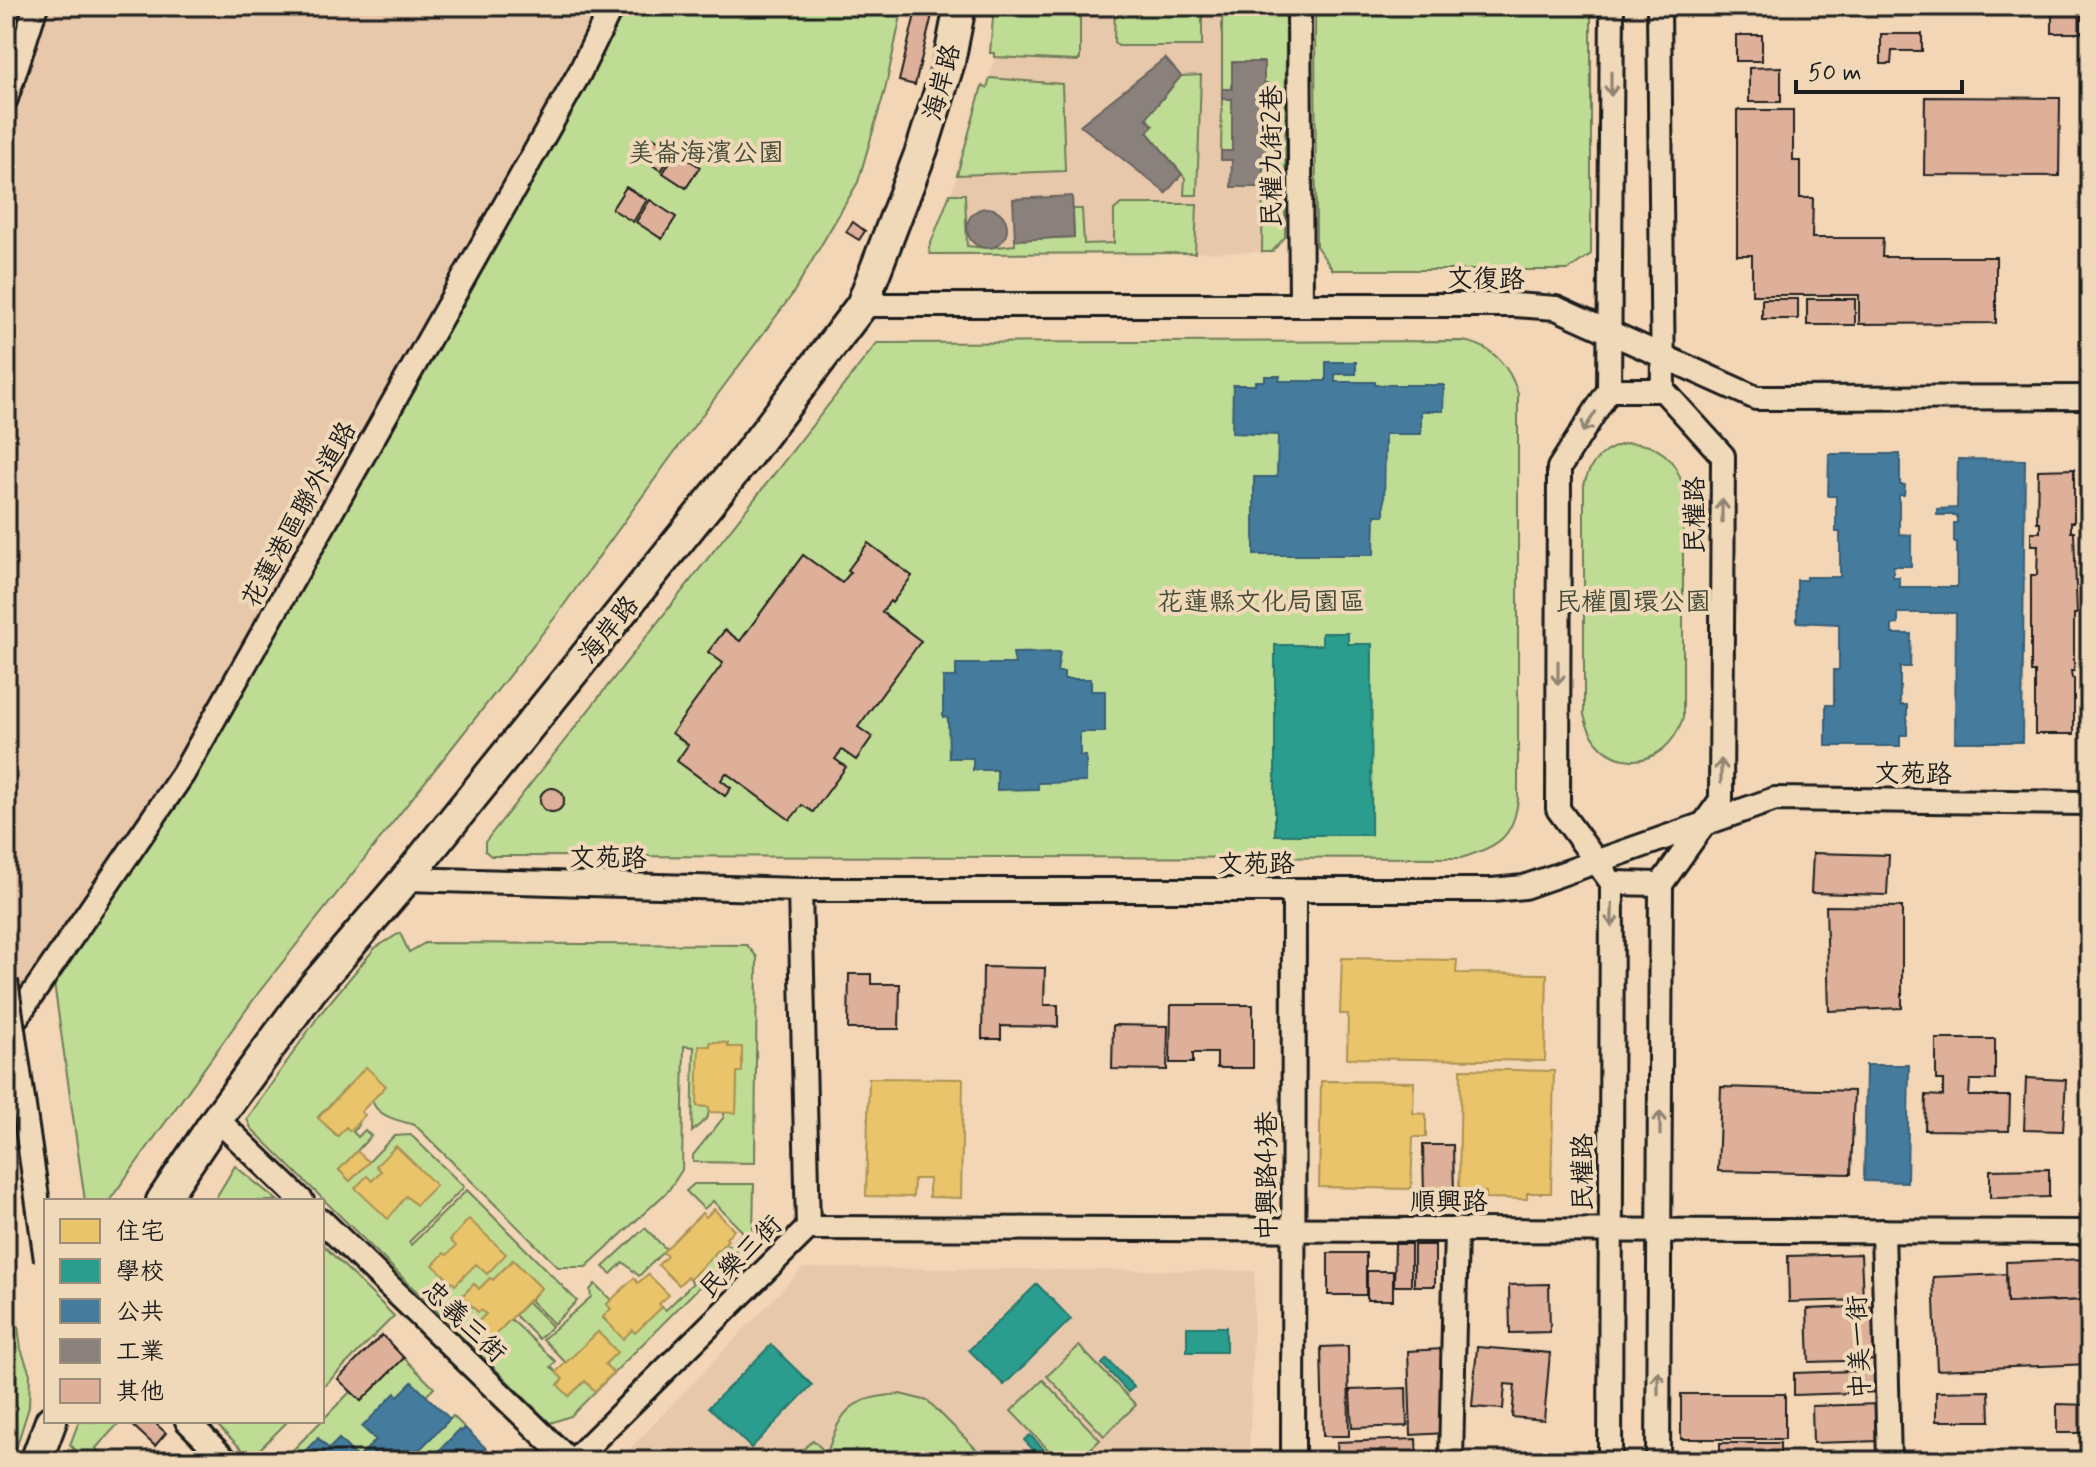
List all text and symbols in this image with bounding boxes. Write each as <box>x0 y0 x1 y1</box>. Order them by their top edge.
street label: 海岸路 <box>916 40 969 125</box>
scale bar <box>1796 44 1962 94</box>
text: 50 m <box>1808 58 1862 89</box>
one-way arrow <box>1603 70 1619 97</box>
street label: 民權九街2巷 <box>1256 85 1290 227</box>
park label: 美崙海濱公園 <box>628 137 784 171</box>
street label: 文復路 <box>1447 262 1525 298</box>
one-way arrow <box>1580 410 1596 433</box>
street label: 花蓮港區聯外道路 <box>234 416 365 614</box>
street label: 民權路 <box>1679 476 1713 554</box>
one-way arrow <box>1715 498 1730 525</box>
park label: 花蓮縣文化局園區 <box>1157 586 1365 620</box>
park label: 民權圓環公園 <box>1555 586 1711 620</box>
street label: 海岸路 <box>572 589 647 671</box>
one-way arrow <box>1550 659 1566 686</box>
street label: 文苑路 <box>1874 757 1952 793</box>
one-way arrow <box>1713 758 1729 785</box>
street label: 文苑路 <box>569 841 647 877</box>
street label: 文苑路 <box>1217 848 1295 882</box>
one-way arrow <box>1604 901 1620 928</box>
one-way arrow <box>1652 1110 1668 1137</box>
street label: 中興路43巷 <box>1251 1111 1285 1241</box>
street label: 民權路 <box>1567 1133 1601 1211</box>
street label: 順興路 <box>1410 1186 1488 1220</box>
legend <box>44 1199 324 1423</box>
street label: 民樂三街 <box>693 1209 790 1306</box>
text: 住宅 <box>116 1217 164 1248</box>
text: 學校 <box>116 1257 164 1288</box>
street label: 忠義三街 <box>414 1274 513 1371</box>
street label: 中美一街 <box>1841 1294 1879 1399</box>
text: 公共 <box>116 1297 164 1328</box>
text: 工業 <box>116 1337 164 1368</box>
one-way arrow <box>1651 1370 1666 1397</box>
text: 其他 <box>116 1377 164 1408</box>

